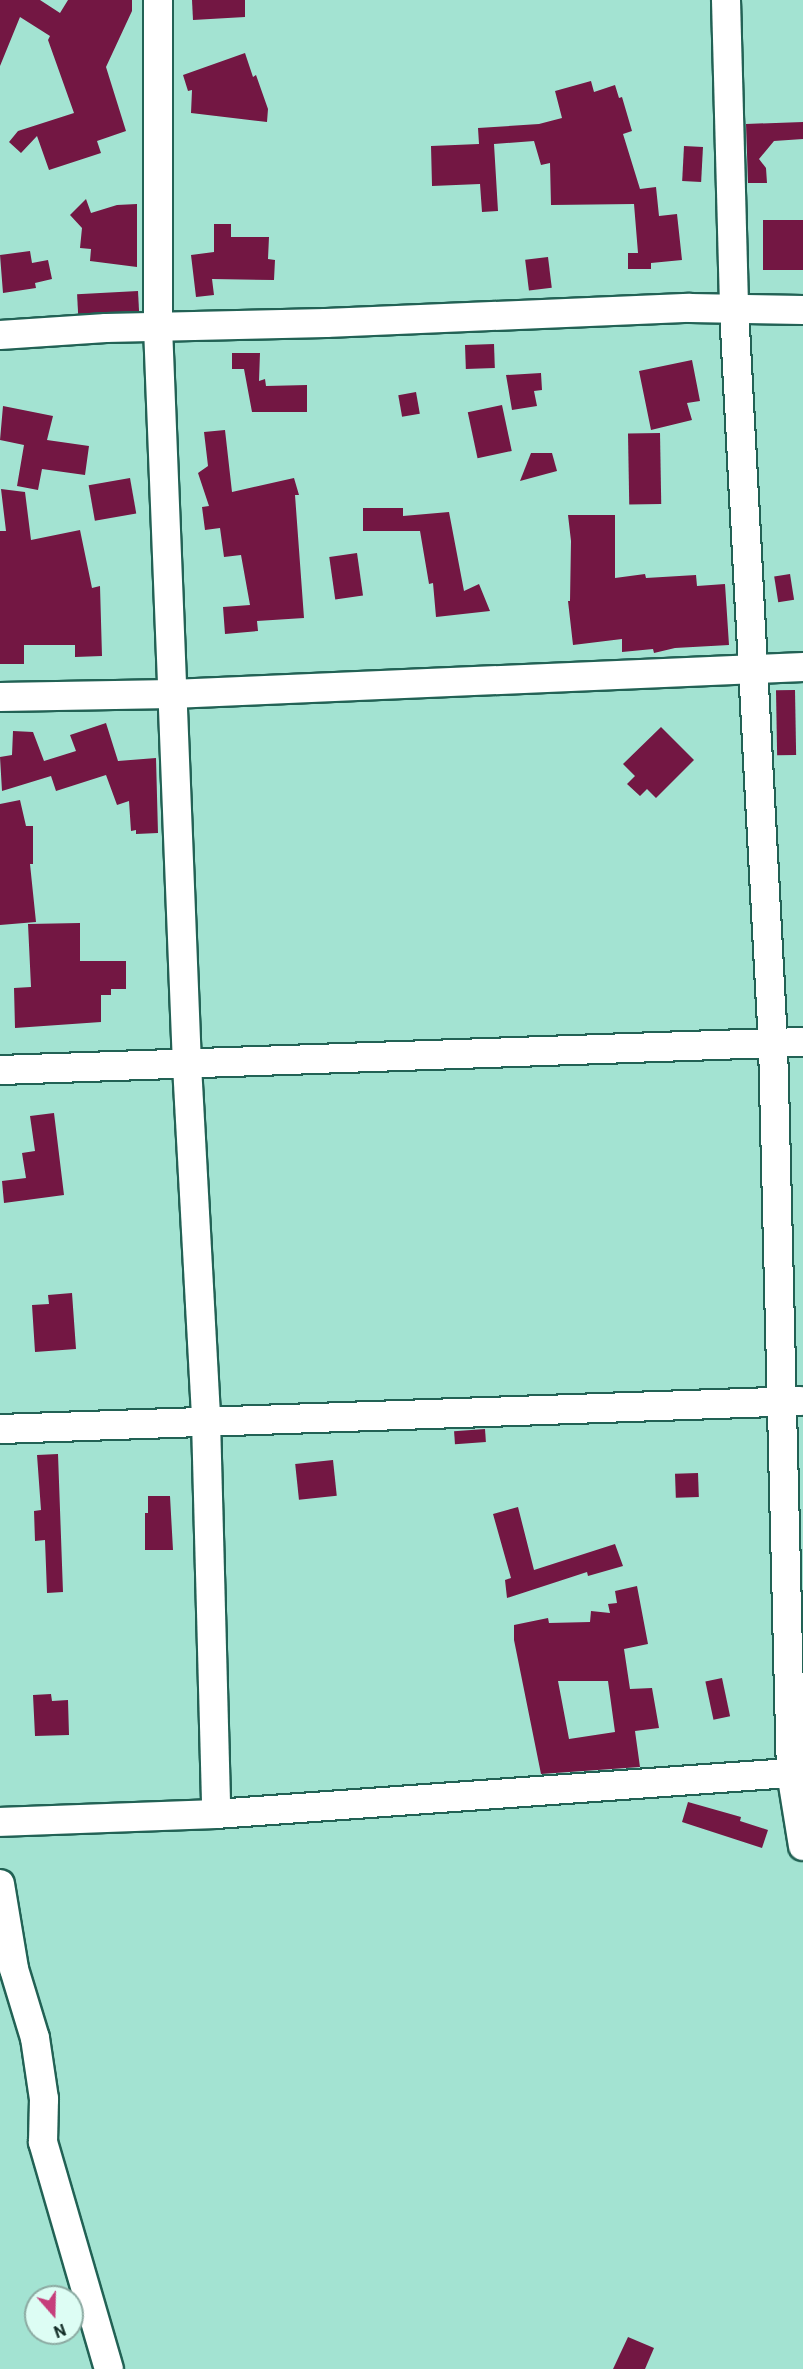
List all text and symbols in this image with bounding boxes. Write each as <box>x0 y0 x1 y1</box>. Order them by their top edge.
north arrow <box>24 2285 84 2345</box>
text: N <box>51 2320 68 2341</box>

